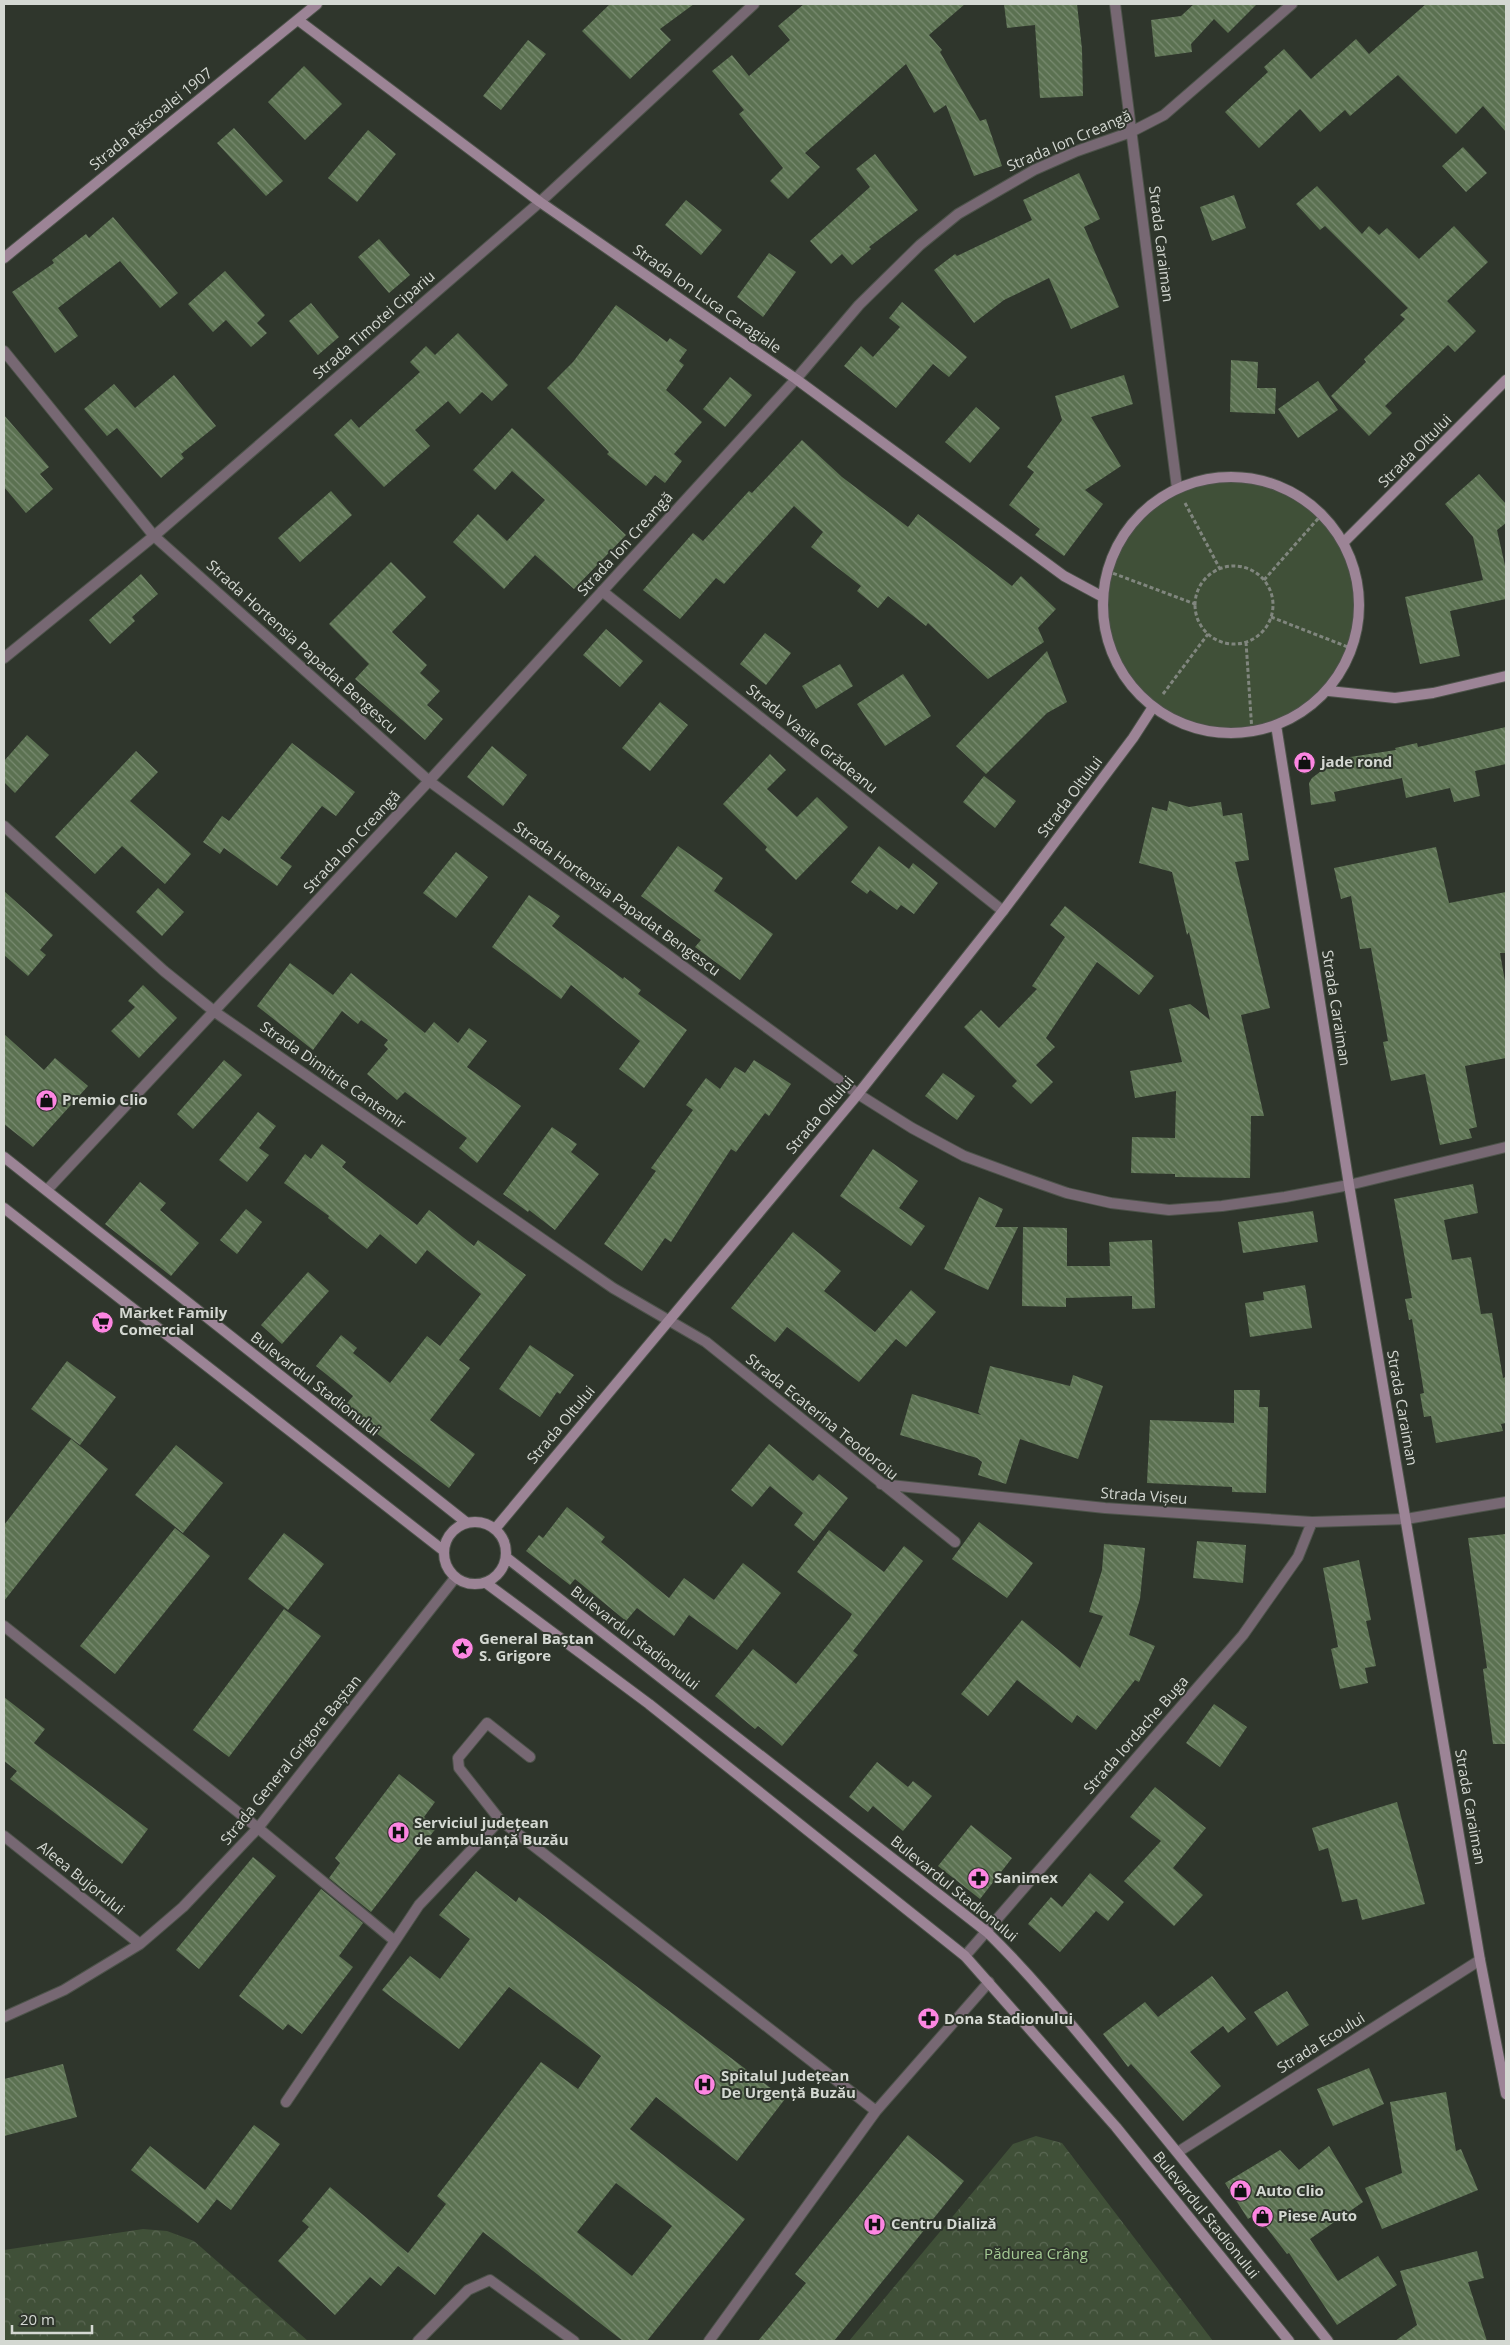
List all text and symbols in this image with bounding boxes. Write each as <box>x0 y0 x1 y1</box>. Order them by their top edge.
street label: Strada Răscoalei 1907 <box>85 62 216 174</box>
street label: Strada Ion Creangă <box>1003 105 1134 175</box>
street label: Strada Caraiman <box>1145 185 1179 303</box>
street label: Strada Ion Luca Caragiale <box>629 239 786 357</box>
street label: Strada Timotei Cipariu <box>308 266 439 383</box>
street label: Strada Oltului <box>1373 409 1455 491</box>
street label: Strada Ion Creangă <box>572 487 676 600</box>
street label: Strada Hortensia Papadat Bengescu <box>203 555 403 738</box>
street label: Strada Vasile Grădeanu <box>743 679 882 797</box>
shop icon: jade rond <box>1293 750 1317 774</box>
place label: jade rond <box>1320 751 1392 771</box>
street label: Strada Oltului <box>1032 752 1106 841</box>
street label: Strada Ion Creangă <box>298 786 404 897</box>
street label: Strada Hortensia Papadat Bengescu <box>510 816 725 980</box>
street label: Strada Caraiman <box>1318 949 1356 1067</box>
street label: Strada Dimitrie Cantemir <box>257 1016 411 1132</box>
street label: Strada Oltului <box>781 1071 858 1158</box>
shop icon: Premio Clio <box>34 1088 58 1112</box>
place label: Premio Clio <box>62 1089 148 1109</box>
place label: Market Family Comercial <box>119 1302 228 1339</box>
supermarket icon: Market Family Comercial <box>91 1310 115 1334</box>
street label: Bulevardul Stadionului <box>247 1327 384 1440</box>
street label: Strada Ecaterina Teodoroiu <box>742 1349 903 1484</box>
street label: Strada Caraiman <box>1383 1349 1423 1467</box>
street label: Strada Oltului <box>522 1381 599 1468</box>
street label: Strada Vișeu <box>1100 1482 1188 1508</box>
street label: Bulevardul Stadionului <box>567 1581 704 1694</box>
place label: General Baștan S. Grigore <box>479 1628 594 1665</box>
place icon: General Baștan S. Grigore <box>451 1636 475 1660</box>
street label: Strada General Grigore Baștan <box>215 1670 365 1848</box>
street label: Strada Iordache Buga <box>1078 1671 1192 1798</box>
street label: Strada Caraiman <box>1451 1748 1491 1866</box>
place label: Serviciul județean de ambulanță Buzău <box>414 1812 569 1849</box>
hospital icon: Serviciul județean de ambulanță Buzău <box>386 1820 410 1844</box>
street label: Bulevardul Stadionului <box>887 1831 1022 1946</box>
street label: Aleea Bujorului <box>34 1836 129 1918</box>
pharmacy icon: Sanimex <box>966 1866 990 1890</box>
place label: Sanimex <box>994 1867 1058 1887</box>
pharmacy icon: Dona Stadionului <box>916 2007 940 2031</box>
street label: Strada Ecoului <box>1273 2007 1368 2077</box>
place label: Dona Stadionului <box>944 2008 1073 2028</box>
place label: Spitalul Județean De Urgență Buzău <box>721 2065 856 2102</box>
hospital icon: Spitalul Județean De Urgență Buzău <box>693 2073 717 2097</box>
street label: Bulevardul Stadionului <box>1149 2147 1264 2282</box>
shop icon: Auto Clio <box>1228 2179 1252 2203</box>
place label: Auto Clio <box>1256 2180 1324 2200</box>
shop icon: Piese Auto <box>1250 2204 1274 2228</box>
place label: Piese Auto <box>1278 2205 1357 2225</box>
hospital icon: Centru Dializă <box>863 2212 887 2236</box>
place label: Centru Dializă <box>891 2213 997 2233</box>
park label: Pădurea Crâng <box>984 2243 1088 2263</box>
scale bar <box>12 2302 92 2334</box>
text: 20 m <box>20 2309 55 2329</box>

